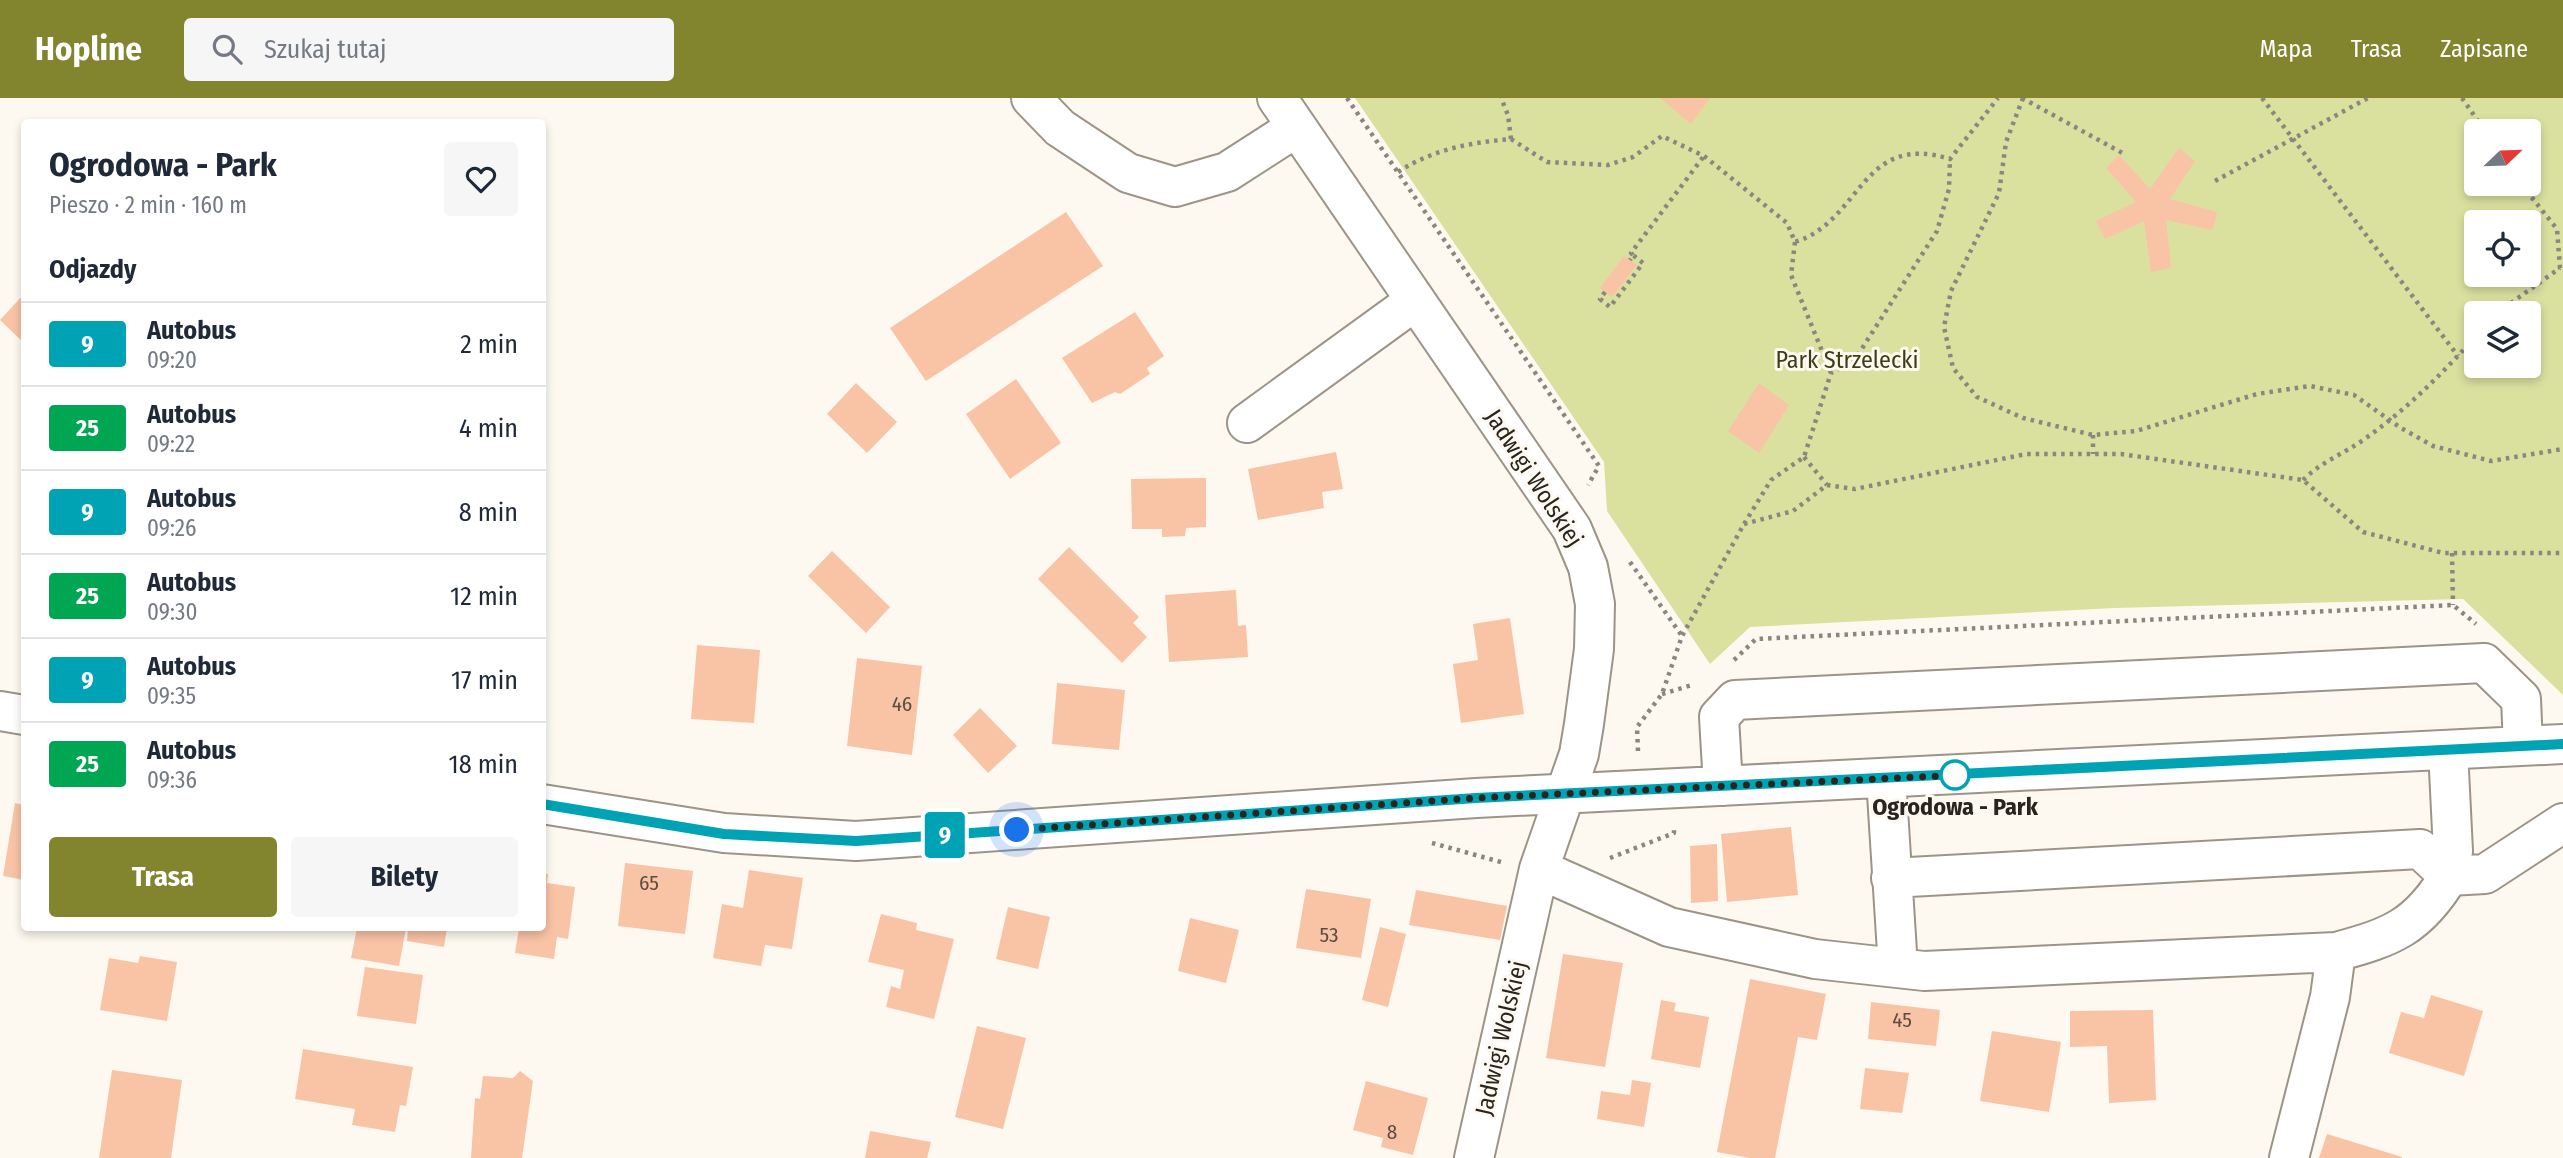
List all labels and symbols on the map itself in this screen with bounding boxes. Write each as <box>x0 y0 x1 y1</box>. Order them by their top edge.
north arrow <box>2464 119 2541 196</box>
park label: Park Strzelecki <box>1776 346 1918 374</box>
street label: Jadwigi Wolskiej <box>1479 404 1589 552</box>
house number: 46 <box>892 691 912 717</box>
marker: Ogrodowa - Park <box>1940 760 1970 790</box>
place label: Ogrodowa - Park <box>1872 793 2039 821</box>
line badge: 9 <box>922 812 968 858</box>
your location <box>999 812 1034 847</box>
house number: 65 <box>639 870 659 896</box>
house number: 53 <box>1320 922 1338 948</box>
street label: Jadwigi Wolskiej <box>1470 958 1532 1118</box>
house number: 45 <box>1892 1007 1912 1033</box>
house number: 8 <box>1387 1119 1397 1145</box>

